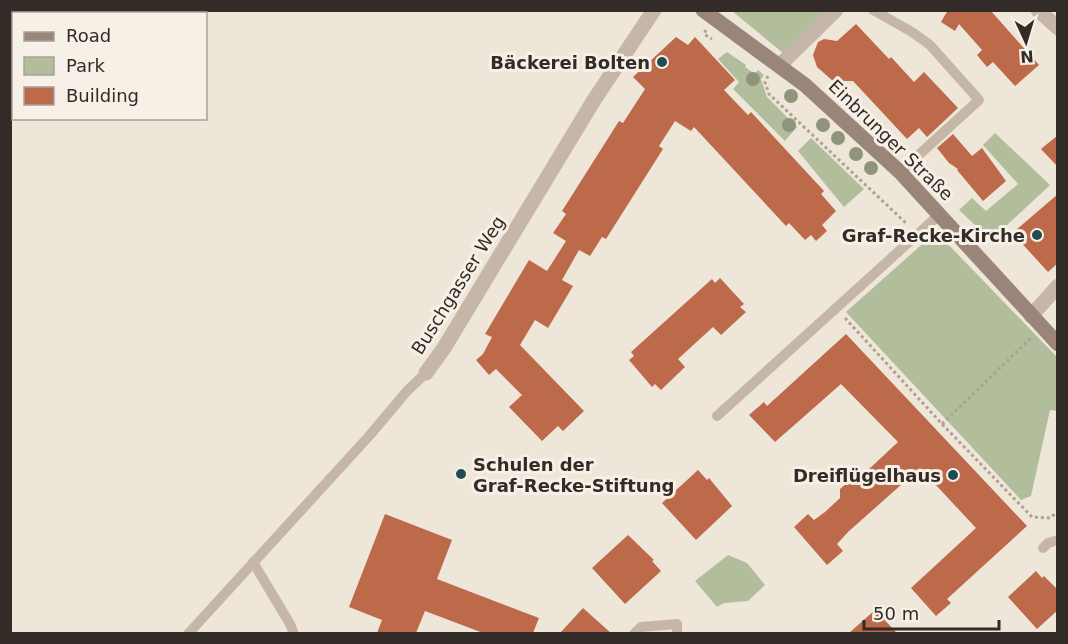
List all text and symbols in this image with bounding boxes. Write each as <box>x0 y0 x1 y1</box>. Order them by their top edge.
legend <box>12 12 207 120</box>
north arrow <box>996 12 1056 72</box>
text: Road <box>66 25 111 46</box>
text: N <box>1020 47 1034 66</box>
place label: Bäckerei Bolten <box>490 52 650 73</box>
text: Park <box>66 55 105 76</box>
marker: Bäckerei Bolten <box>655 55 669 69</box>
street label: Einbrunger Straße <box>825 75 957 205</box>
text: Building <box>66 85 139 106</box>
street label: Buschgasser Weg <box>407 212 509 358</box>
place label: Graf-Recke-Kirche <box>842 225 1025 246</box>
marker: Graf-Recke-Kirche <box>1030 228 1044 242</box>
place label: Schulen der Graf-Recke-Stiftung <box>473 454 674 496</box>
place label: Dreiflügelhaus <box>793 465 941 486</box>
marker: Schulen der Graf-Recke-Stiftung <box>454 467 468 481</box>
marker: Dreiflügelhaus <box>946 468 960 482</box>
scale bar <box>864 593 999 631</box>
text: 50 m <box>873 603 919 624</box>

